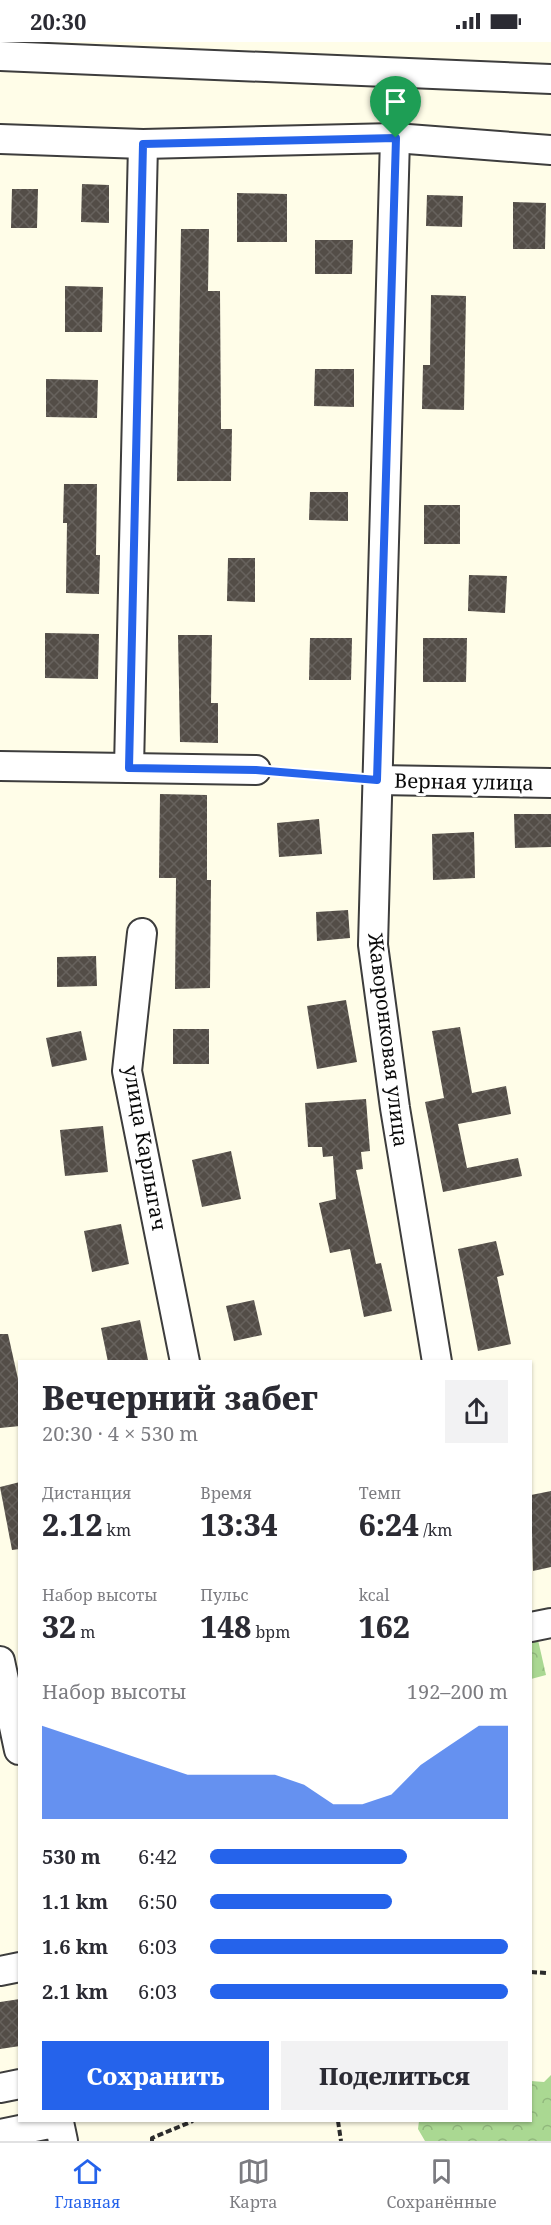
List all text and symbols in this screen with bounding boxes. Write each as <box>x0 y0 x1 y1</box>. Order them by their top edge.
text: 20:30 <box>30 6 86 36</box>
pin <box>370 76 421 138</box>
icon: arrive <box>379 85 412 118</box>
street label: Верная улица <box>394 767 534 796</box>
street label: Жаворонковая улица <box>362 930 415 1149</box>
street label: улица Карлыгач <box>118 1063 173 1233</box>
text: Вечерний забег <box>42 1375 318 1420</box>
button: share <box>445 1380 508 1443</box>
text: 20:30 · 4 × 530 m <box>42 1420 198 1447</box>
text: Дистанция <box>42 1482 131 1504</box>
text: Время <box>200 1482 252 1504</box>
text: Темп <box>359 1482 401 1504</box>
text: 2.12 <box>42 1504 102 1545</box>
text: 13:34 <box>200 1504 278 1545</box>
text: 6:24 <box>359 1504 419 1545</box>
text: km <box>102 1519 131 1541</box>
text: /km <box>419 1519 452 1541</box>
text: Набор высоты <box>42 1584 157 1606</box>
text: Пульс <box>200 1584 248 1606</box>
text: kcal <box>359 1584 390 1606</box>
text: 32 <box>42 1606 76 1647</box>
text: 148 <box>200 1606 251 1647</box>
text: 162 <box>359 1606 410 1647</box>
text: m <box>76 1621 95 1643</box>
text: bpm <box>251 1621 290 1643</box>
text: Набор высоты <box>42 1678 186 1705</box>
text: 192–200 m <box>407 1678 508 1705</box>
text: 530 m <box>42 1843 101 1870</box>
text: 6:42 <box>138 1843 177 1870</box>
text: 1.1 km <box>42 1888 108 1915</box>
text: 6:50 <box>138 1888 177 1915</box>
text: 1.6 km <box>42 1933 108 1960</box>
text: 6:03 <box>138 1933 177 1960</box>
text: 2.1 km <box>42 1978 108 2005</box>
text: 6:03 <box>138 1978 177 2005</box>
button: Сохранить <box>42 2041 269 2110</box>
button: Поделиться <box>281 2041 508 2110</box>
tab: Главная <box>55 2155 120 2213</box>
tab: Карта <box>229 2155 277 2213</box>
tab: Сохранённые <box>386 2155 496 2213</box>

